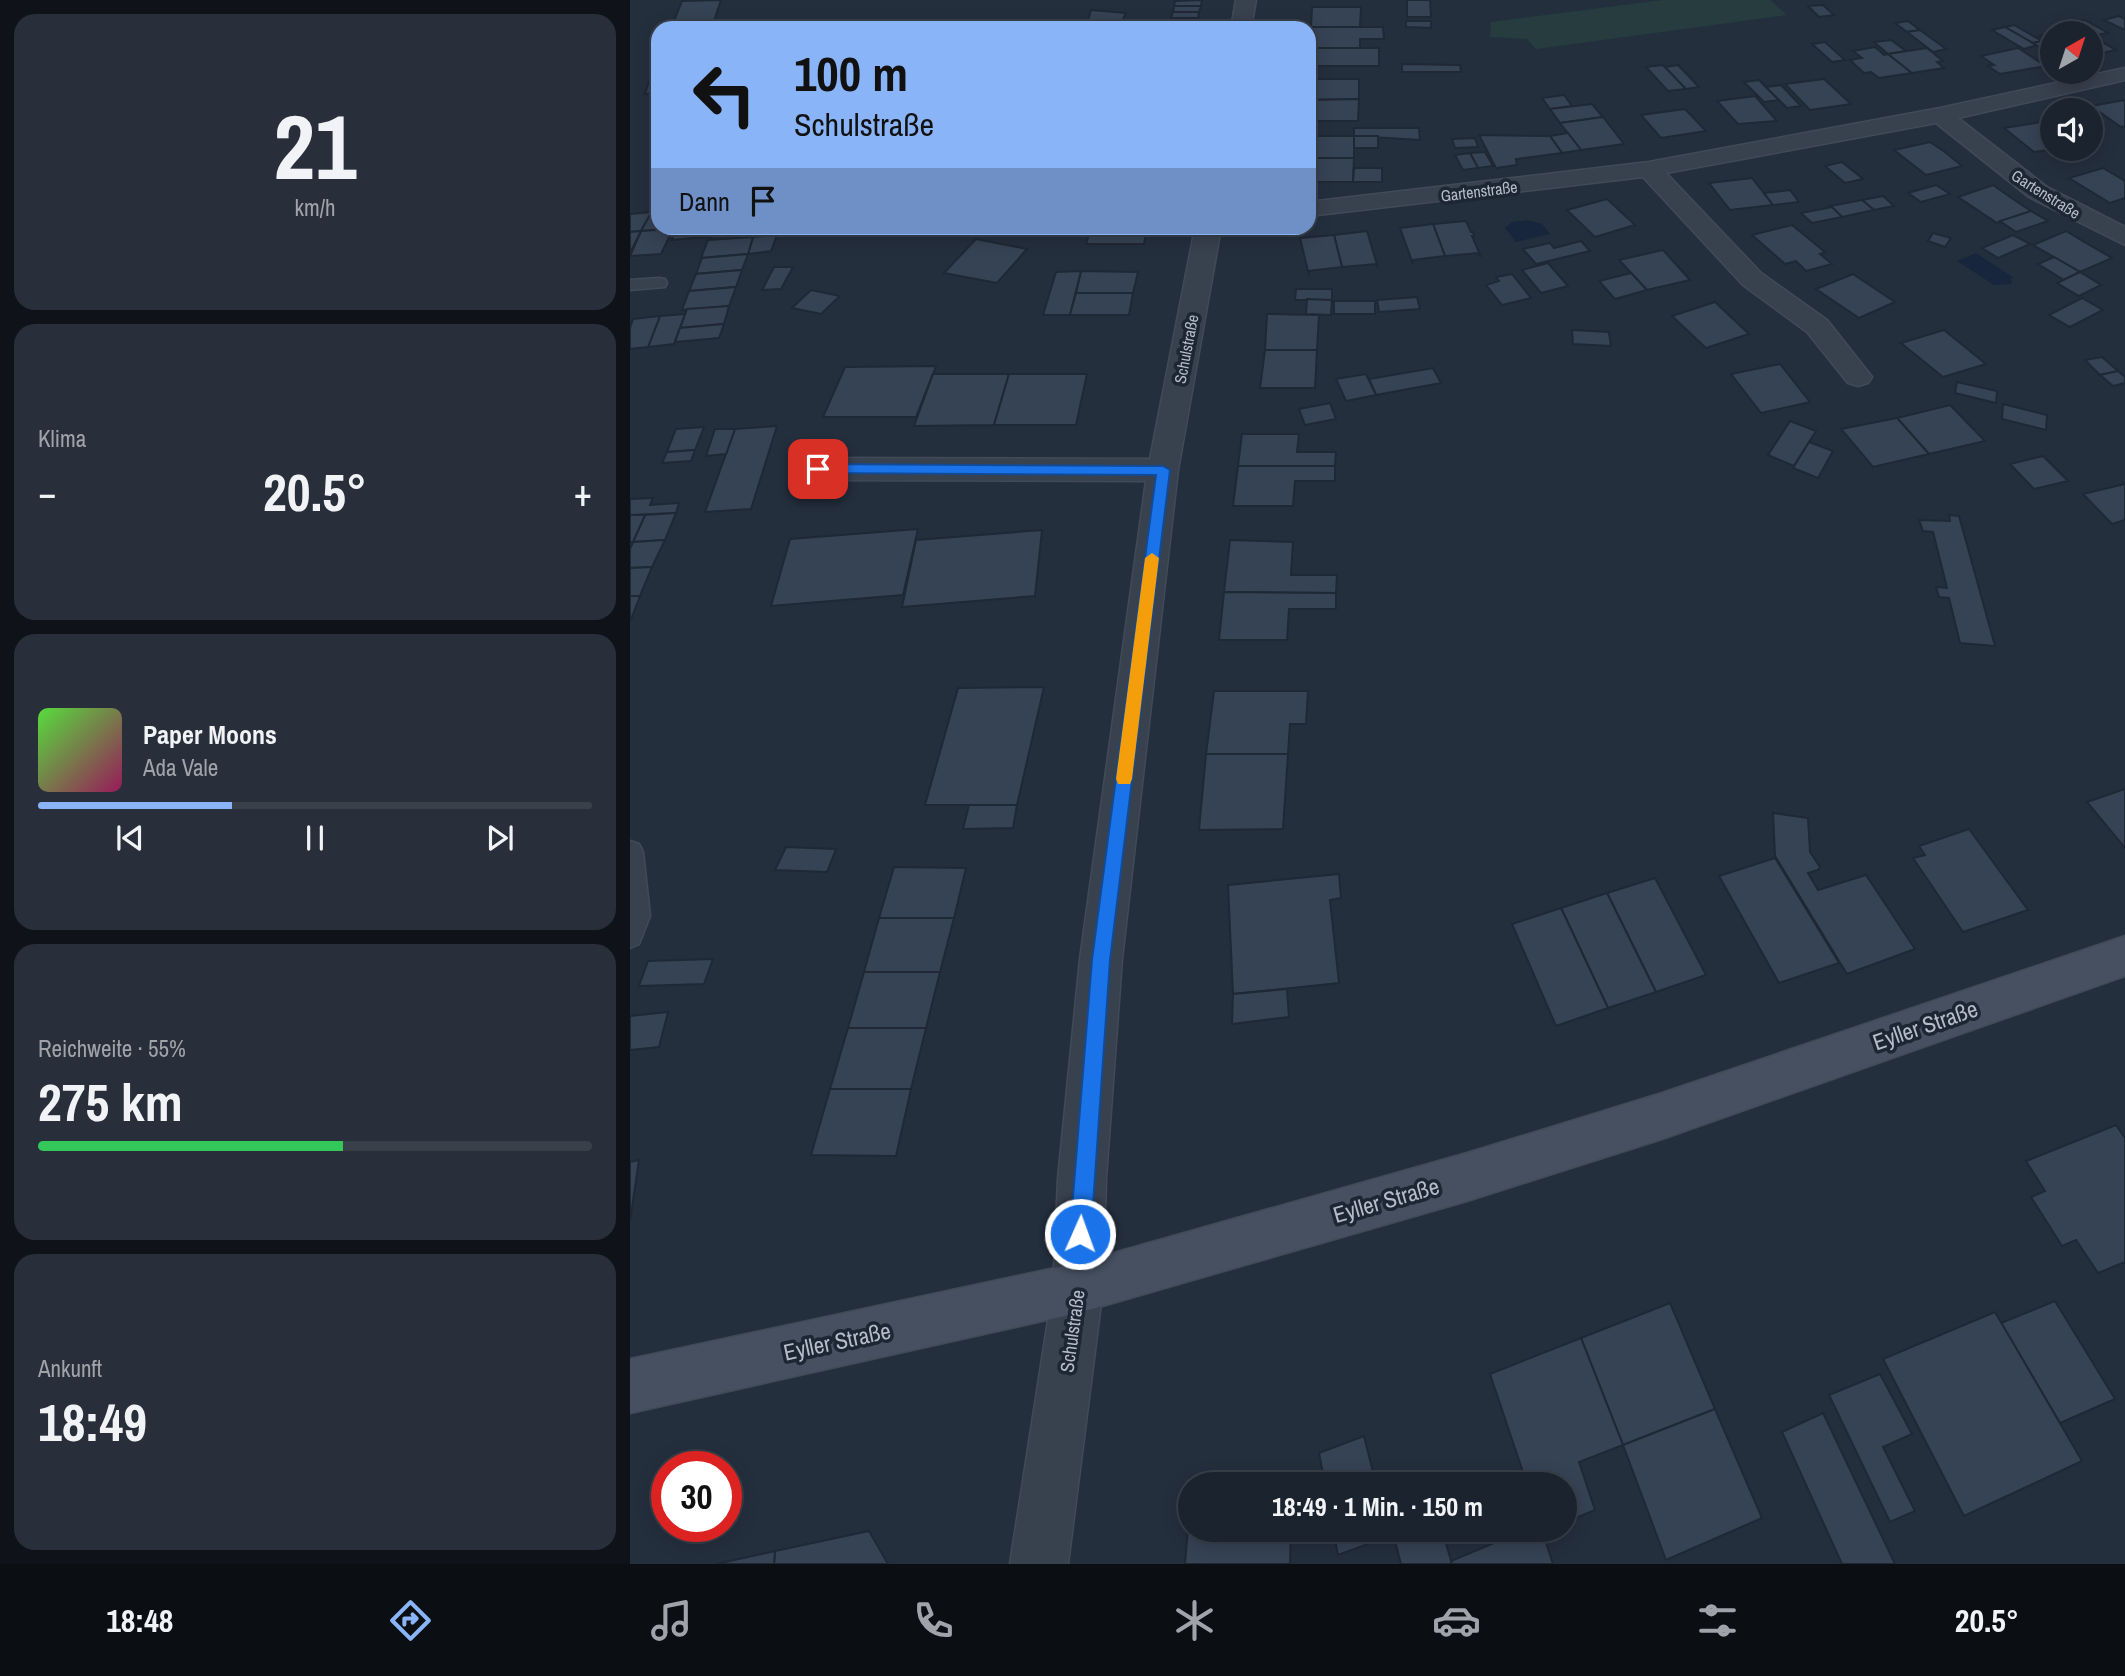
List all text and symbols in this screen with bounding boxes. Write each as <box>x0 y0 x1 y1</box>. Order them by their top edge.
north arrow <box>2040 21 2104 84</box>
map controls <box>2040 21 2103 161</box>
text: 100 m <box>794 40 908 106</box>
icon: left <box>679 49 770 140</box>
text: 21 <box>274 85 357 207</box>
button: sound <box>2040 98 2103 161</box>
text: Schulstraße <box>794 103 934 146</box>
street label: Gartenstraße <box>2007 164 2085 224</box>
street label: Gartenstraße <box>1439 175 1519 207</box>
icon: arrive <box>744 182 782 220</box>
text: Dann <box>679 184 730 219</box>
text: km/h <box>295 192 335 223</box>
street label: Schulstraße <box>1169 313 1203 385</box>
text: Klima <box>38 423 86 454</box>
pin <box>788 439 848 499</box>
icon: arrive <box>799 450 837 488</box>
text: 20.5° <box>263 457 367 527</box>
text: − <box>38 467 56 518</box>
text: + <box>574 467 592 518</box>
text: Paper Moons <box>143 717 277 752</box>
text: Ada Vale <box>143 752 218 783</box>
icon: previous <box>111 819 149 857</box>
icon: pause <box>296 819 334 857</box>
icon: next <box>481 819 519 857</box>
street label: Eyller Straße <box>1868 993 1982 1057</box>
text: Reichweite · 55% <box>38 1033 186 1064</box>
text: 275 km <box>38 1067 183 1137</box>
street label: Eyller Straße <box>1329 1170 1443 1230</box>
position arrow <box>1043 1197 1117 1271</box>
street label: Schulstraße <box>1053 1288 1091 1374</box>
street label: Eyller Straße <box>780 1315 894 1367</box>
text: Ankunft <box>38 1353 102 1384</box>
text: 18:49 <box>38 1387 147 1457</box>
speed limit sign: 30 <box>651 1451 742 1542</box>
text: 18:49 · 1 Min. · 150 m <box>1272 1489 1483 1524</box>
icon: directions <box>386 1596 435 1645</box>
icon: music <box>647 1596 696 1645</box>
icon: phone <box>909 1596 958 1645</box>
icon: climate <box>1170 1596 1219 1645</box>
icon: car <box>1432 1596 1481 1645</box>
icon: filters <box>1693 1596 1742 1645</box>
text: 18:48 <box>106 1599 173 1642</box>
text: 20.5° <box>1955 1599 2019 1642</box>

